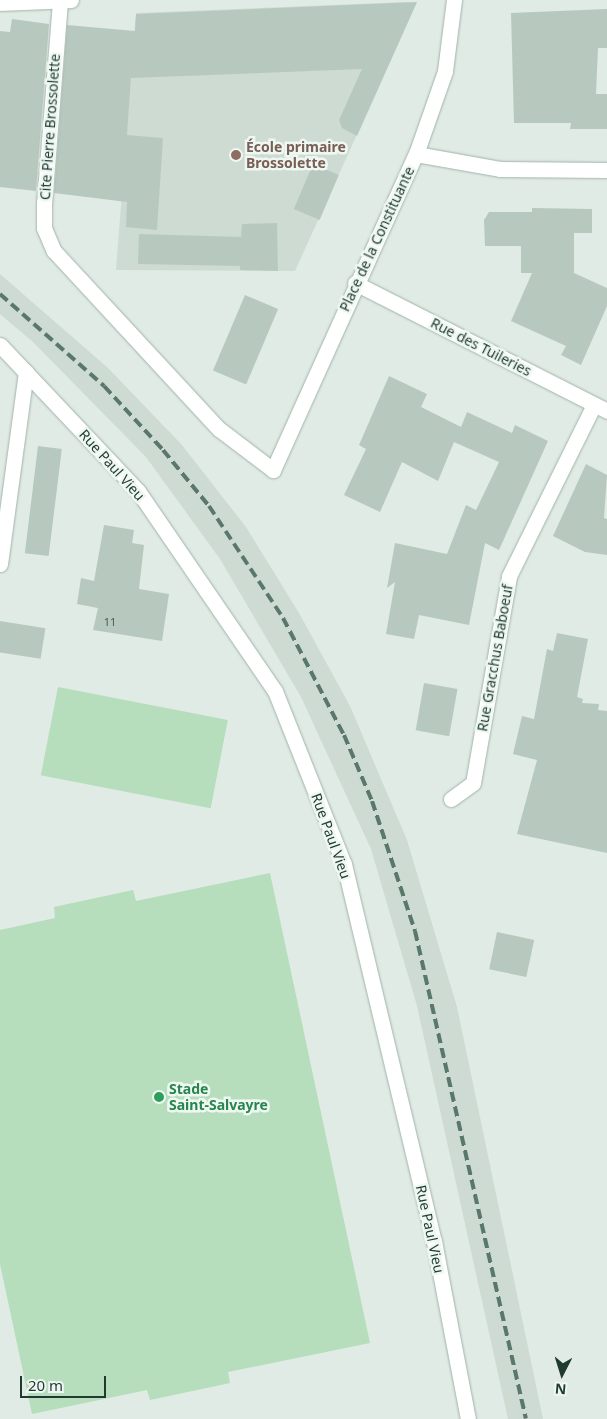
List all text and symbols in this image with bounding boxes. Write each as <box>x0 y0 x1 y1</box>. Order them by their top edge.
street label: Cite Pierre Brossolette <box>37 53 63 201</box>
place label: École primaire Brossolette <box>246 139 346 172</box>
marker: École primaire Brossolette <box>230 149 242 161</box>
street label: Place de la Constituante <box>336 164 418 314</box>
street label: Rue des Tuileries <box>428 314 534 380</box>
street label: Rue Paul Vieu <box>76 426 148 504</box>
street label: Rue Gracchus Baboeuf <box>474 583 516 733</box>
house number: 11 <box>104 615 116 629</box>
street label: Rue Paul Vieu <box>308 791 354 881</box>
place label: Stade Saint-Salvayre <box>169 1081 268 1114</box>
marker: Stade Saint-Salvayre <box>153 1091 165 1103</box>
street label: Rue Paul Vieu <box>412 1183 448 1275</box>
north arrow <box>537 1349 587 1399</box>
scale bar <box>22 1366 109 1398</box>
text: 20 m <box>28 1375 63 1395</box>
text: N <box>554 1379 567 1399</box>

